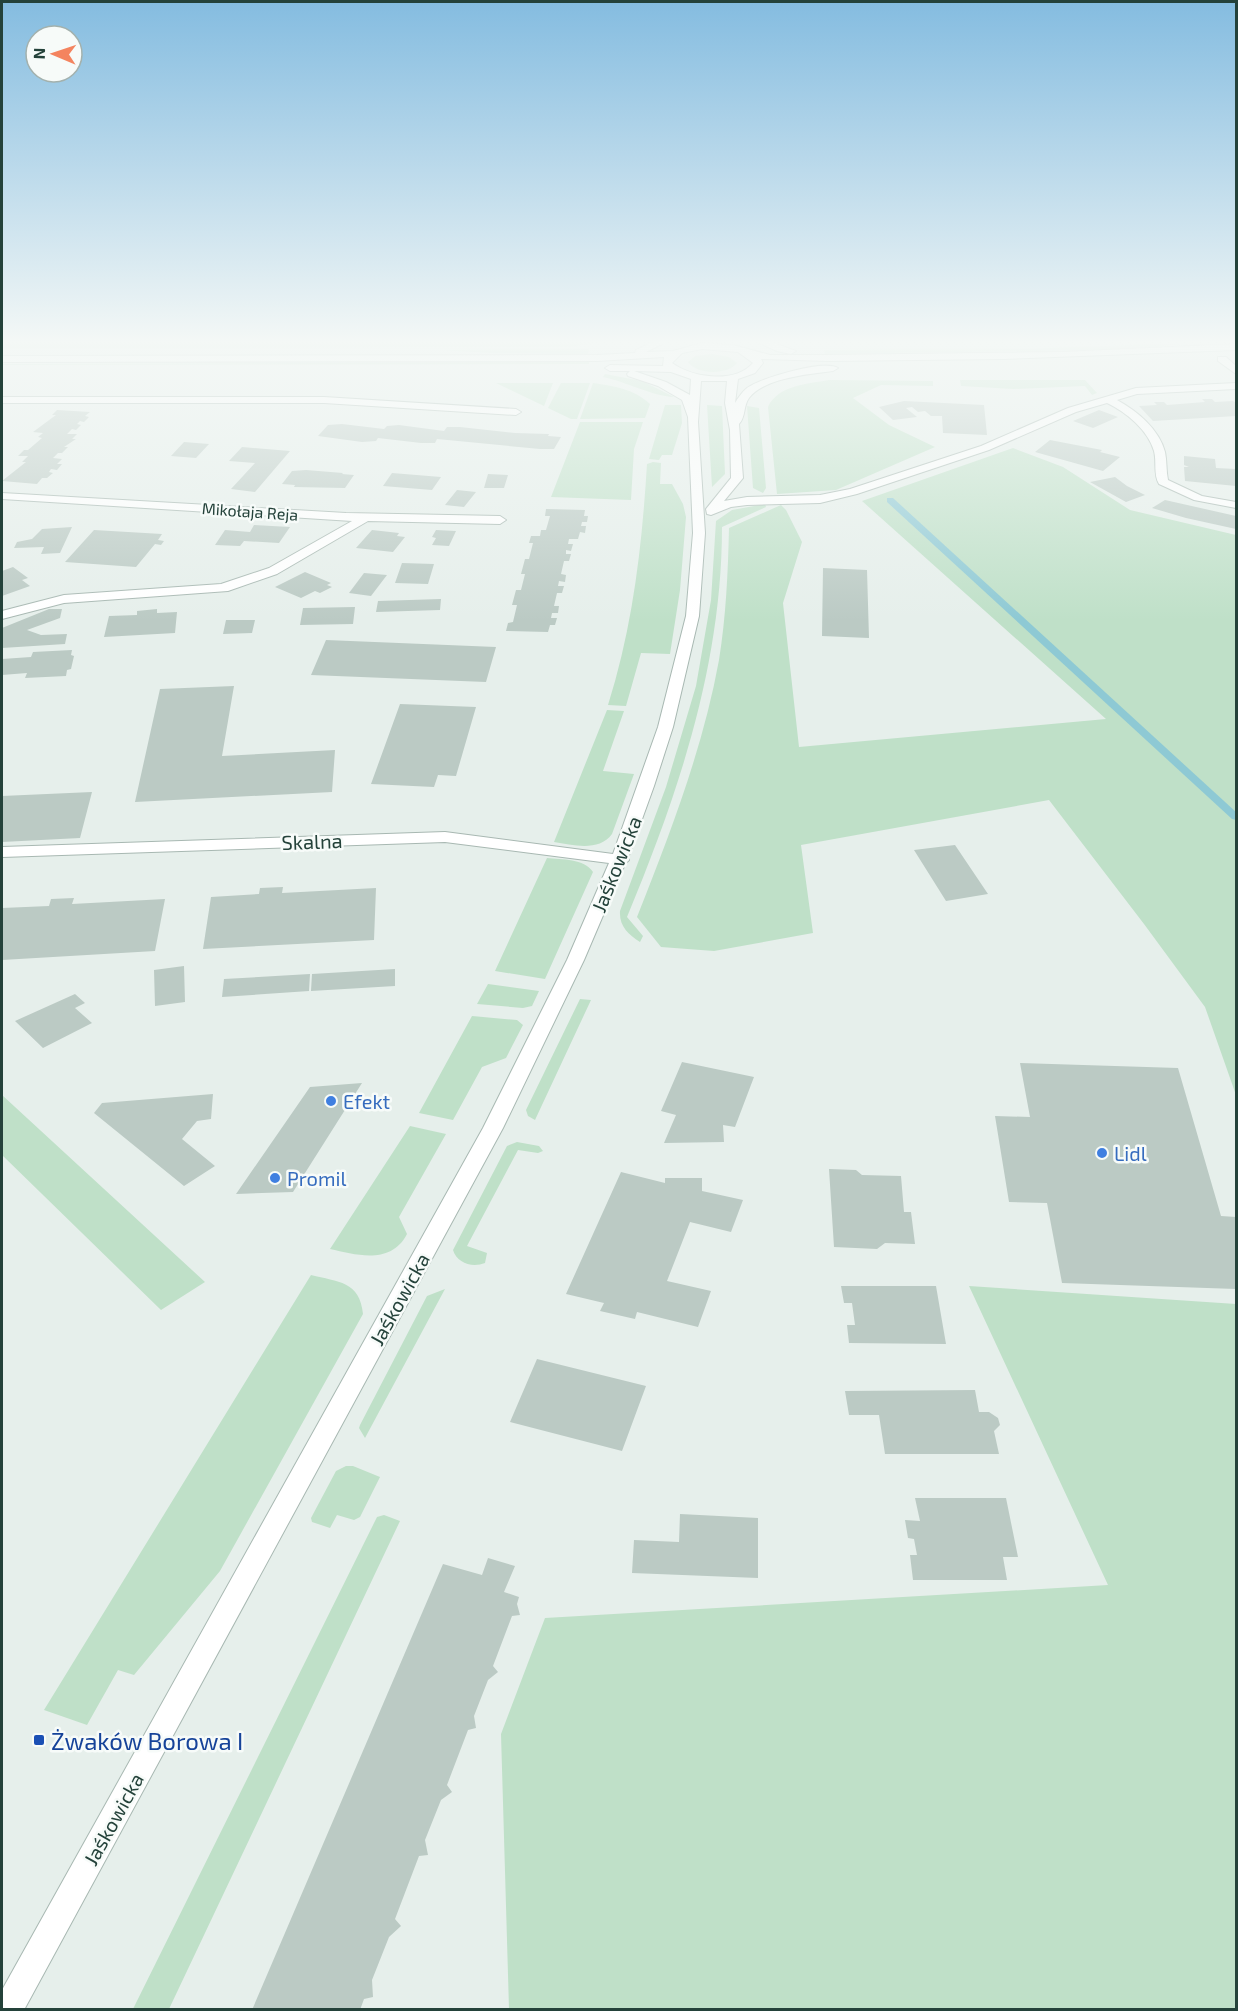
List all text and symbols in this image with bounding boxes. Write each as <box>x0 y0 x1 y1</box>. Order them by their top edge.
north arrow <box>24 24 84 84</box>
text: N <box>29 47 48 60</box>
street label: Mikołaja Reja <box>201 498 299 525</box>
street label: Jaśkowicka <box>586 812 646 916</box>
street label: Skalna <box>281 828 343 854</box>
place label: Efekt <box>343 1089 391 1113</box>
marker: Efekt <box>324 1094 338 1108</box>
place label: Lidl <box>1114 1141 1147 1165</box>
marker: Lidl <box>1095 1146 1109 1160</box>
place label: Promil <box>287 1166 346 1190</box>
marker: Promil <box>268 1171 282 1185</box>
street label: Jaśkowicka <box>364 1249 434 1349</box>
place label: Żwaków Borowa I <box>51 1726 243 1755</box>
marker: Żwaków Borowa I <box>32 1733 46 1747</box>
street label: Jaśkowicka <box>78 1769 148 1869</box>

